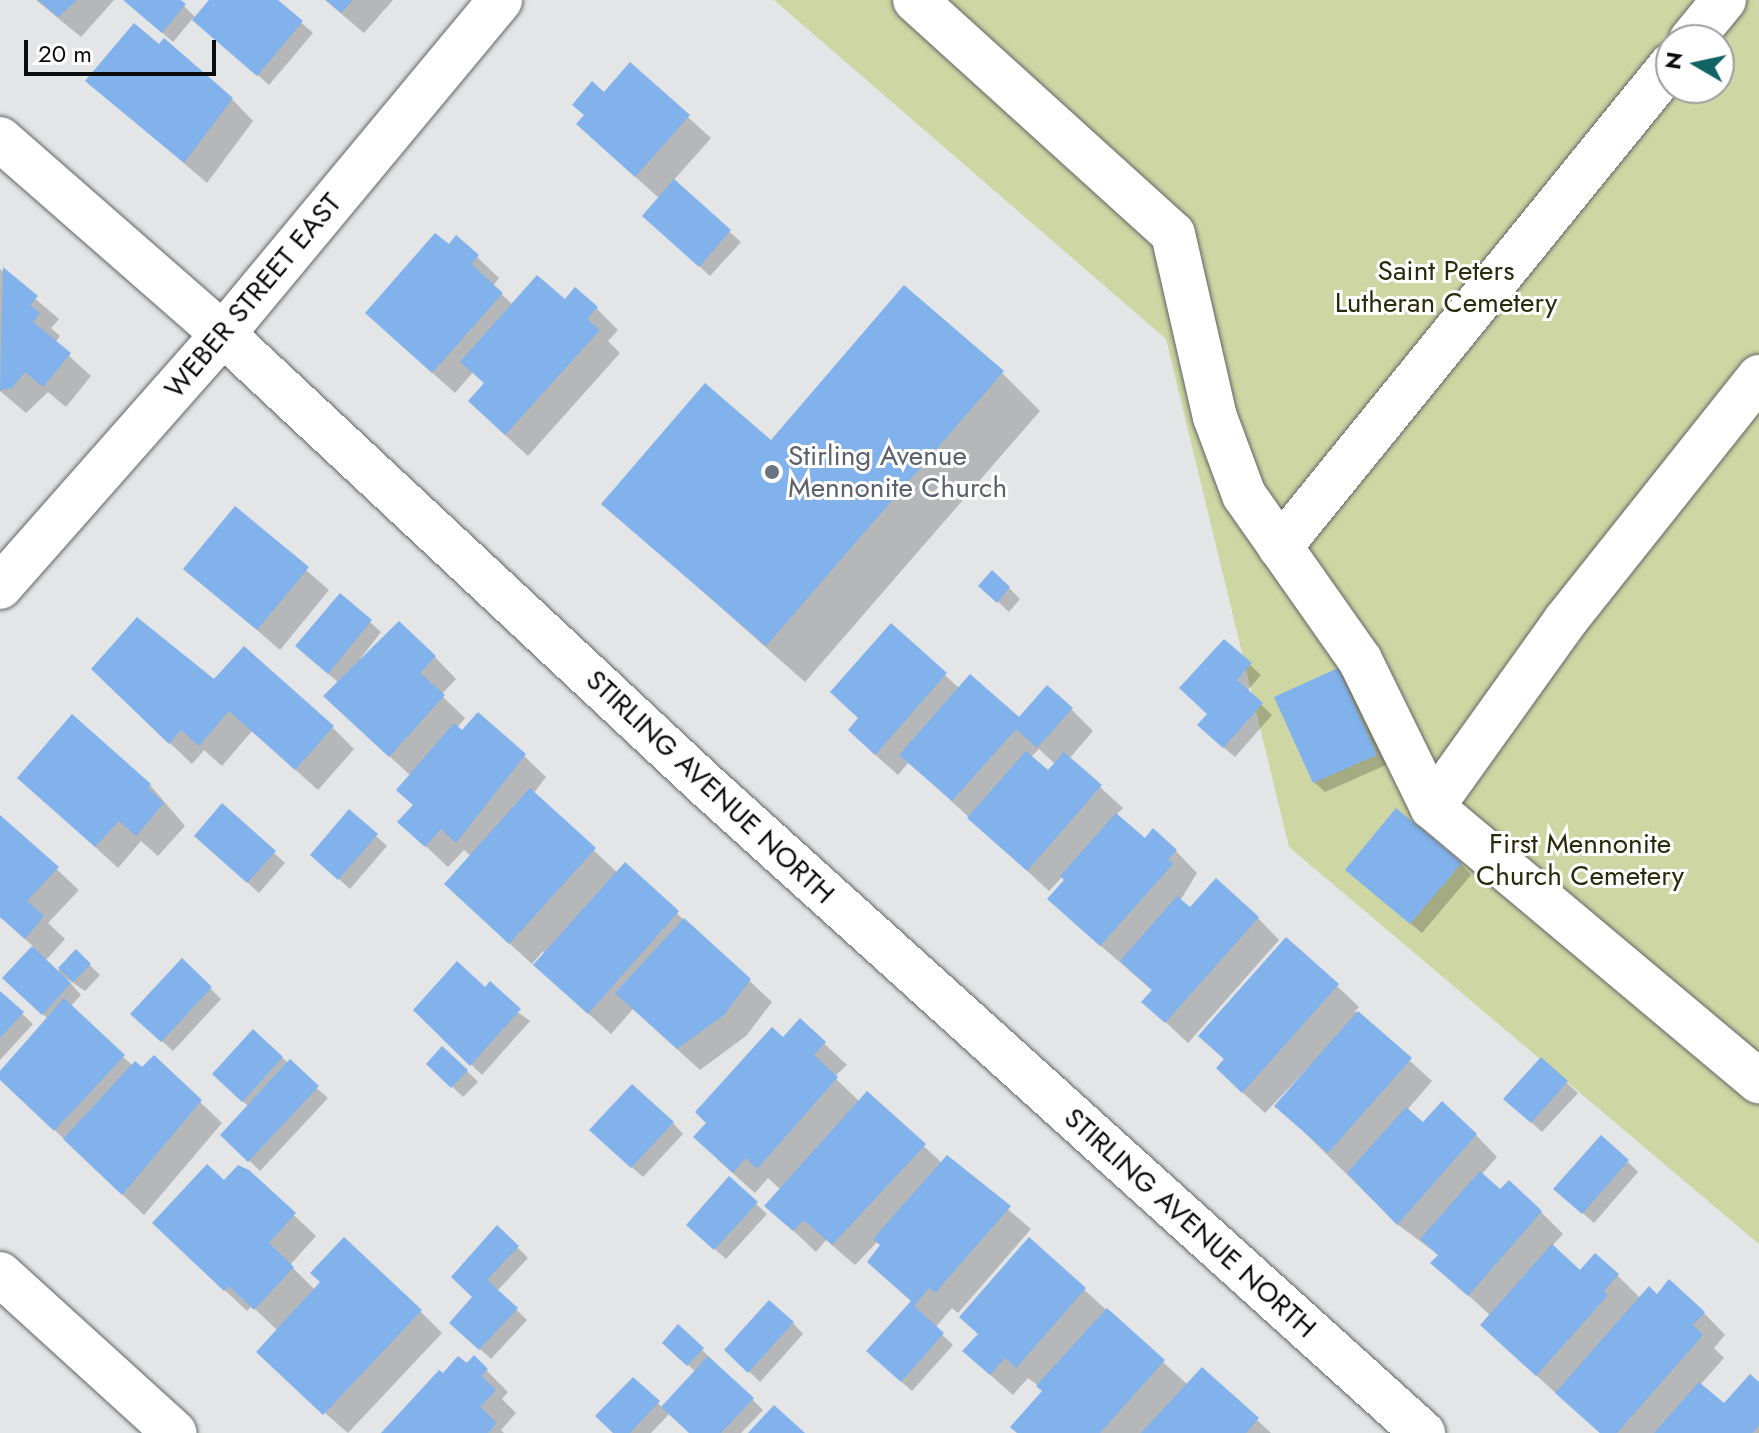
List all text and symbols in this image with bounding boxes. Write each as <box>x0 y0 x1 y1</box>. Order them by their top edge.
scale bar <box>28 24 220 74</box>
north arrow <box>1655 24 1735 104</box>
text: 20 m <box>38 36 92 71</box>
text: N <box>1656 49 1690 72</box>
street label: WEBER STREET EAST <box>158 187 348 405</box>
park label: Saint Peters Lutheran Cemetery <box>1335 254 1557 320</box>
place label: Stirling Avenue Mennonite Church <box>788 439 1007 505</box>
marker: Stirling Avenue Mennonite Church <box>763 463 781 481</box>
street label: STIRLING AVENUE NORTH <box>579 663 841 911</box>
park label: First Mennonite Church Cemetery <box>1476 827 1684 893</box>
street label: STIRLING AVENUE NORTH <box>1057 1101 1323 1345</box>

